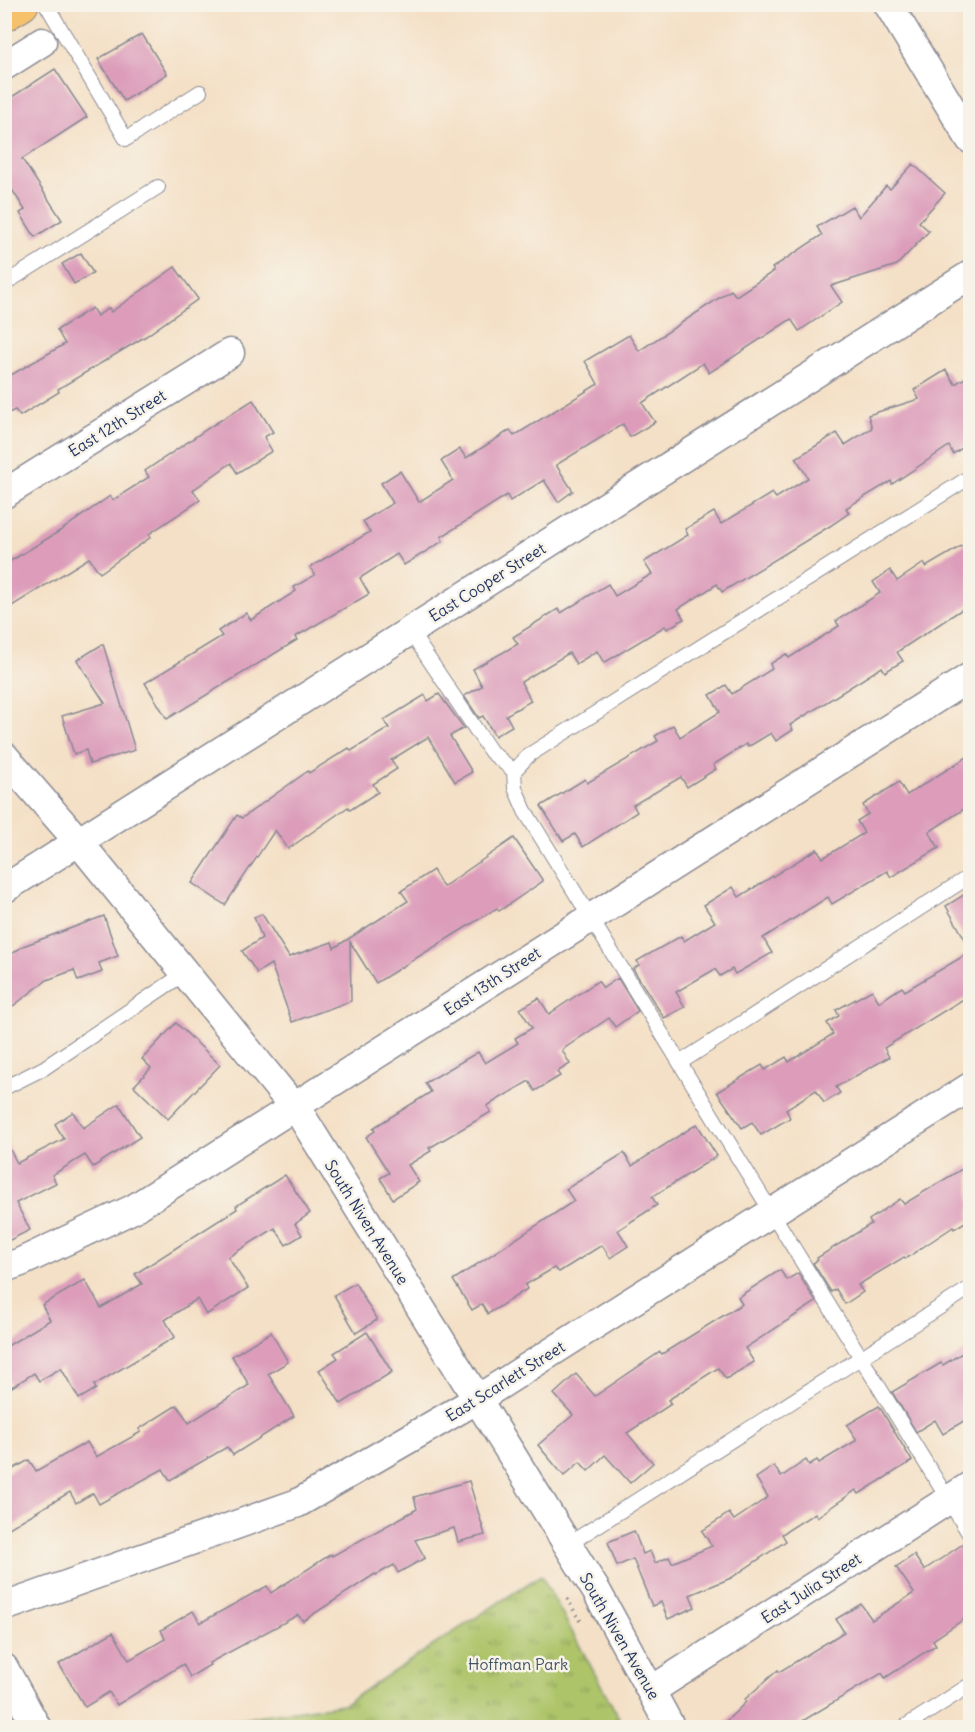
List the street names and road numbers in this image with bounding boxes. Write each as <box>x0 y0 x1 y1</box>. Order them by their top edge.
street label: East 12th Street <box>65 385 170 461</box>
street label: East Cooper Street <box>425 538 550 626</box>
street label: East 13th Street <box>440 942 545 1020</box>
street label: South Niven Avenue <box>321 1156 413 1288</box>
street label: East Scarlett Street <box>442 1336 569 1426</box>
street label: East Julia Street <box>757 1548 865 1628</box>
street label: South Niven Avenue <box>576 1569 664 1703</box>

